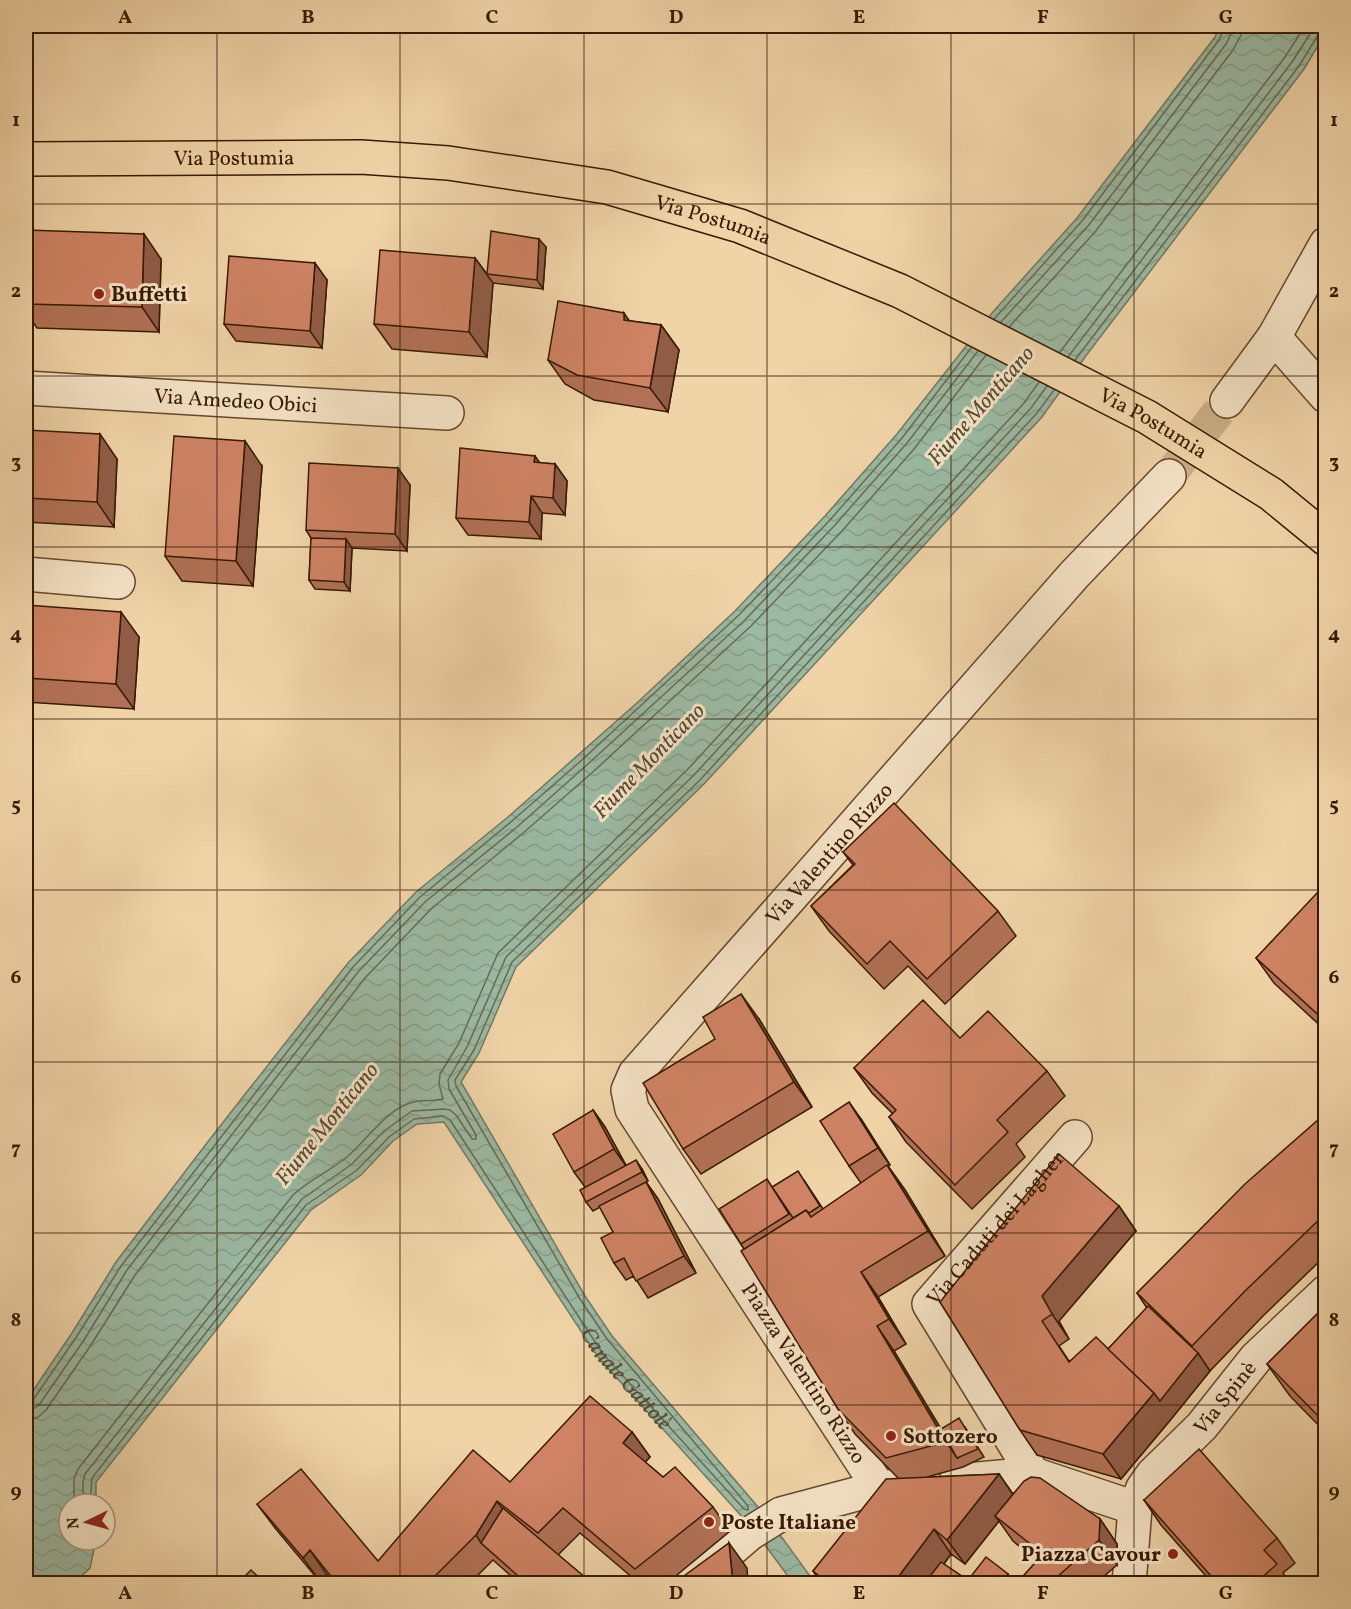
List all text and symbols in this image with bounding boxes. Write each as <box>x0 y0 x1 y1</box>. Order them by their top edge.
text: A <box>118 4 132 32</box>
text: B <box>301 4 315 32</box>
text: C <box>486 4 499 32</box>
text: D <box>669 4 683 32</box>
text: E <box>853 4 865 32</box>
text: F <box>1037 4 1049 32</box>
text: G <box>1219 4 1233 32</box>
text: 1 <box>12 107 20 135</box>
text: 1 <box>1330 107 1338 135</box>
street label: Via Postumia <box>173 144 295 174</box>
street label: Via Postumia <box>651 189 775 253</box>
text: 2 <box>11 278 21 306</box>
text: 2 <box>1329 278 1339 306</box>
place label: Buffetti <box>111 281 187 310</box>
marker: Buffetti <box>92 287 106 301</box>
water label: Fiume Monticano <box>921 340 1043 473</box>
street label: Via Postumia <box>1093 382 1212 467</box>
street label: Via Amedeo Obici <box>153 383 318 421</box>
text: 3 <box>11 449 21 477</box>
text: 3 <box>1329 449 1339 477</box>
text: 4 <box>10 621 22 649</box>
text: 4 <box>1328 621 1340 649</box>
water label: Fiume Monticano <box>587 697 713 826</box>
street label: Via Valentino Rizzo <box>760 777 901 932</box>
text: 5 <box>11 792 21 820</box>
text: 5 <box>1329 792 1339 820</box>
text: 6 <box>11 964 22 992</box>
text: 6 <box>1329 964 1340 992</box>
water label: Fiume Monticano <box>269 1057 387 1192</box>
text: 7 <box>11 1135 21 1163</box>
text: 7 <box>1329 1135 1339 1163</box>
street label: Via Caduti dei Lagher <box>921 1145 1072 1313</box>
street label: Piazza Valentino Rizzo <box>733 1278 872 1470</box>
text: 8 <box>11 1307 21 1335</box>
text: 8 <box>1329 1307 1339 1335</box>
water label: Canale Gattolè <box>571 1322 678 1438</box>
street label: Via Spinè <box>1188 1355 1264 1442</box>
place label: Sottozero <box>903 1423 998 1452</box>
marker: Sottozero <box>884 1429 898 1443</box>
text: 9 <box>10 1478 22 1506</box>
text: 9 <box>1328 1478 1340 1506</box>
north arrow <box>57 1492 117 1552</box>
place label: Poste Italiane <box>721 1509 856 1538</box>
marker: Poste Italiane <box>702 1515 716 1529</box>
text: N <box>63 1516 86 1530</box>
place label: Piazza Cavour <box>1021 1541 1161 1570</box>
marker: Piazza Cavour <box>1166 1547 1180 1561</box>
text: A <box>118 1580 132 1608</box>
text: B <box>301 1580 315 1608</box>
text: C <box>486 1580 499 1608</box>
text: D <box>669 1580 683 1608</box>
text: E <box>853 1580 865 1608</box>
text: F <box>1037 1580 1049 1608</box>
text: G <box>1219 1580 1233 1608</box>

